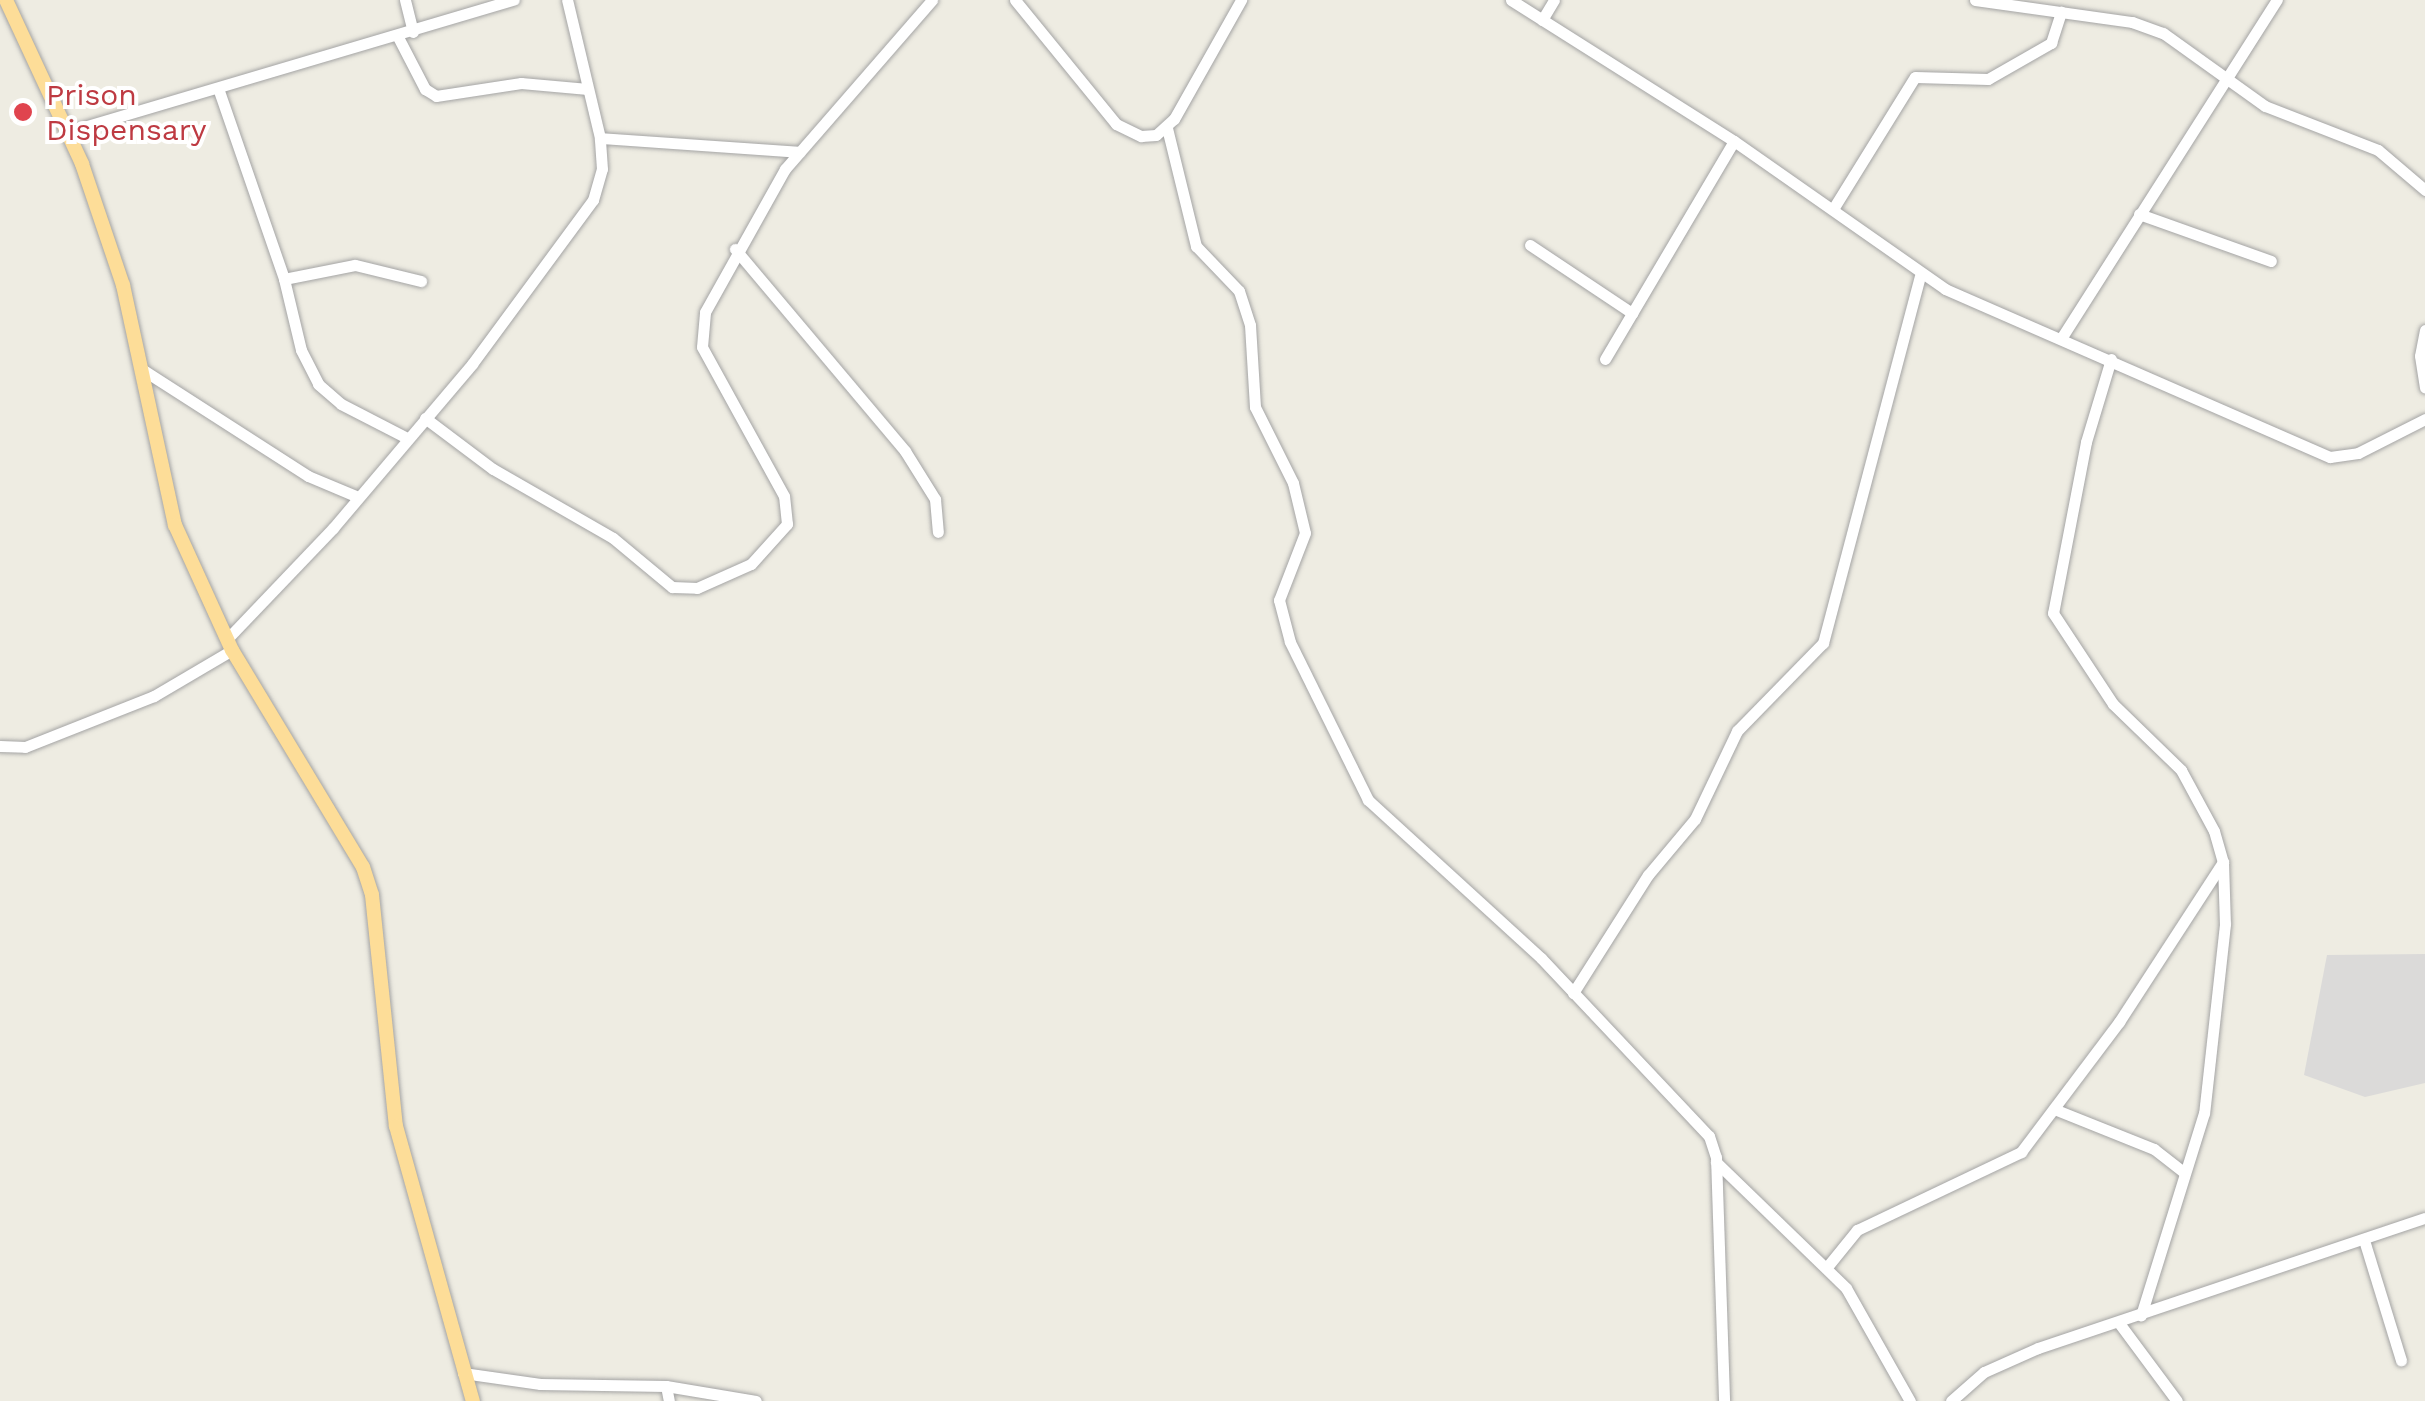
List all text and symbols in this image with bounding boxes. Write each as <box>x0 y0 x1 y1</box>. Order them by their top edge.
place label: Prison Dispensary <box>46 77 206 148</box>
marker: Prison Dispensary <box>10 99 36 125</box>

